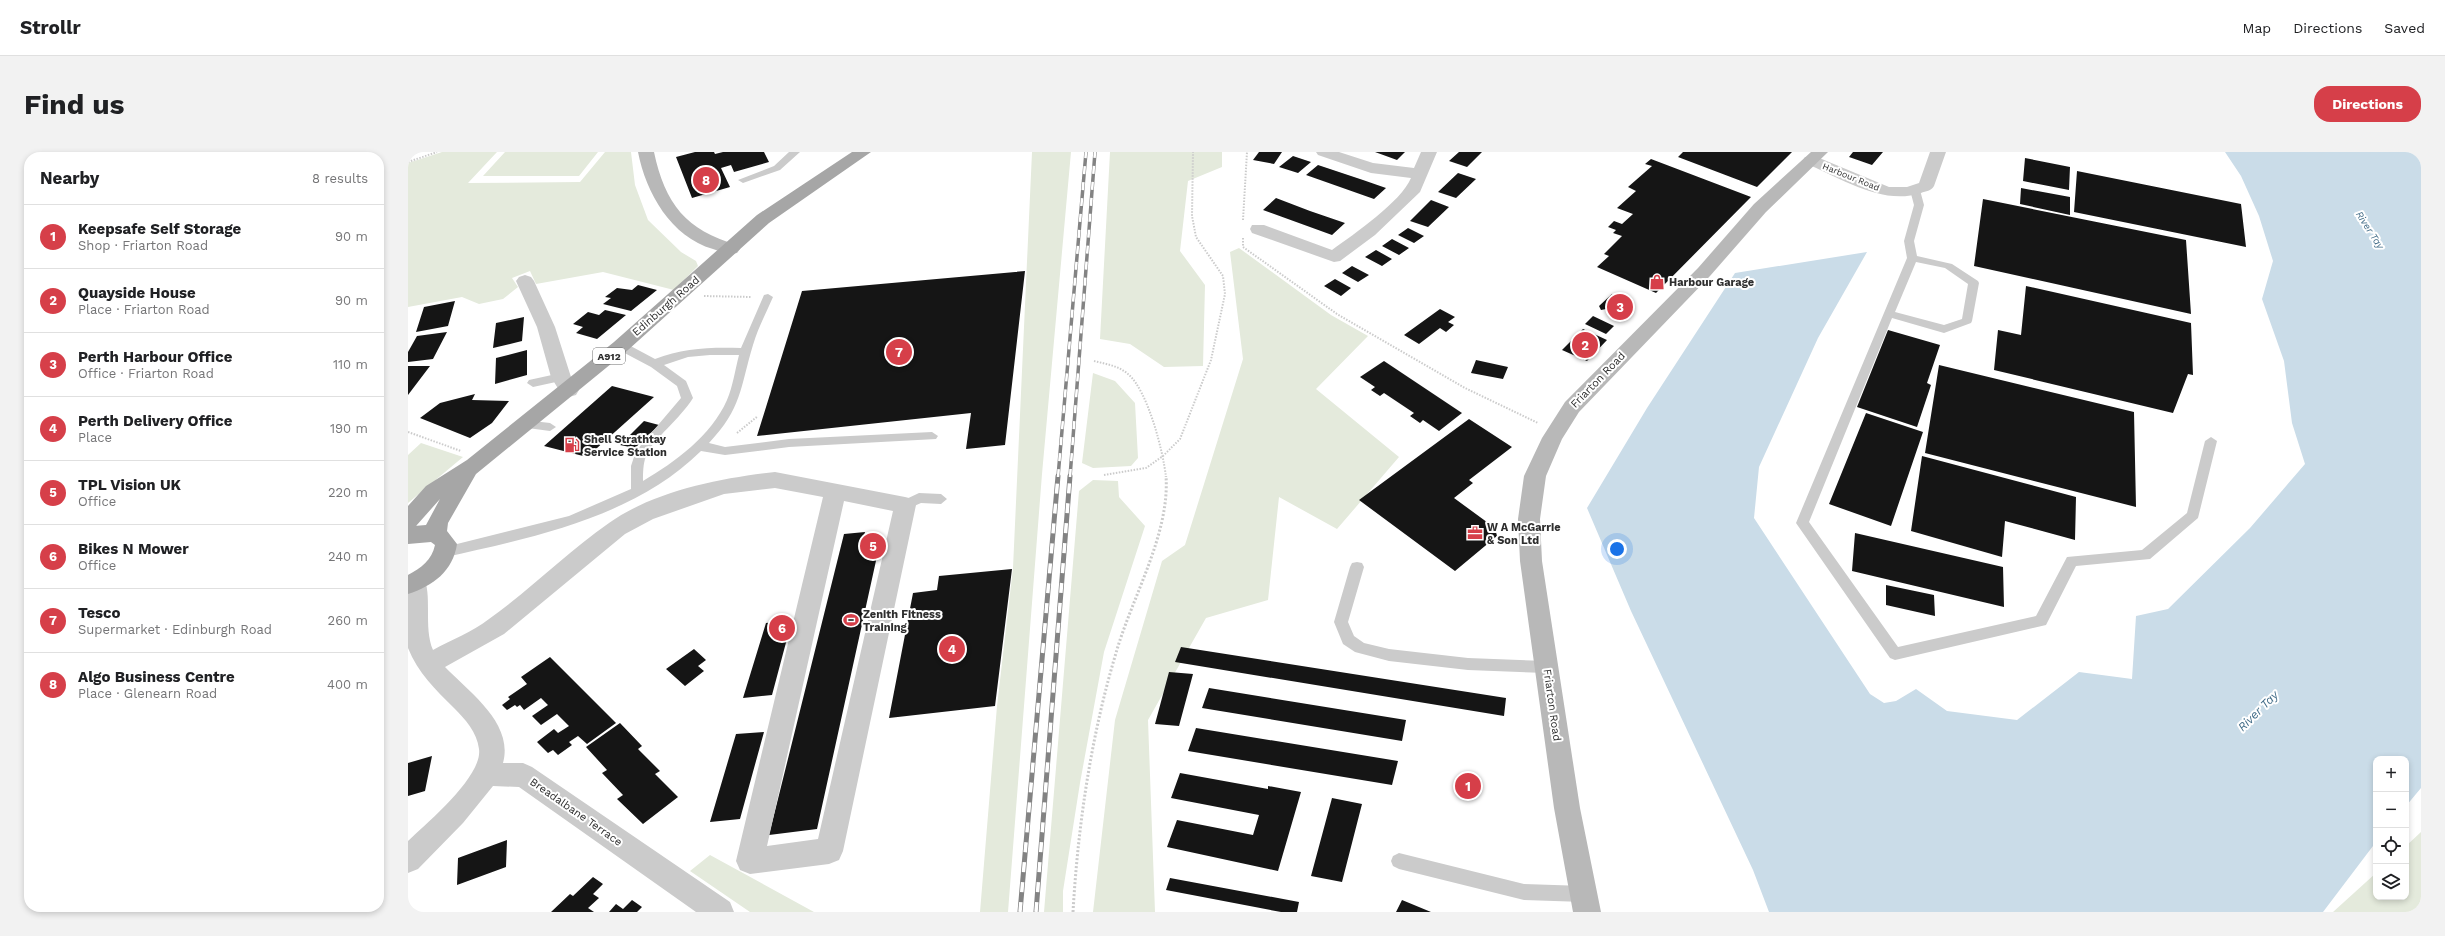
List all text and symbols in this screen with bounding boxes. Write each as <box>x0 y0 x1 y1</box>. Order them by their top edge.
text: Strollr <box>20 16 81 39</box>
text: Map <box>2243 20 2271 36</box>
text: Directions <box>2293 20 2362 36</box>
text: Saved <box>2384 20 2425 36</box>
button: Directions <box>2314 86 2421 122</box>
text: Find us <box>24 88 124 121</box>
street label: Harbour Road <box>1821 161 1881 193</box>
pin: 8 <box>693 165 719 195</box>
text: Nearby <box>40 168 99 188</box>
text: 8 results <box>312 171 368 186</box>
water label: River Tay <box>2354 209 2387 252</box>
text: Keepsafe Self Storage <box>78 220 241 238</box>
text: 1 <box>50 229 56 244</box>
text: 90 m <box>335 229 368 244</box>
text: Shop · Friarton Road <box>78 238 208 253</box>
street label: Edinburgh Road <box>630 273 702 339</box>
shop icon: Harbour Garage <box>1648 273 1666 291</box>
place label: Harbour Garage <box>1669 276 1754 289</box>
text: Quayside House <box>78 284 196 302</box>
pin: 3 <box>1607 292 1633 322</box>
text: 2 <box>49 293 57 308</box>
text: 90 m <box>335 293 368 308</box>
text: Place · Friarton Road <box>78 302 210 317</box>
pin: 2 <box>1572 330 1598 360</box>
pin: 7 <box>886 337 912 367</box>
text: Perth Harbour Office <box>78 348 232 366</box>
road number: A912 <box>593 348 625 364</box>
street label: Friarton Road <box>1568 349 1628 411</box>
text: 3 <box>49 357 57 372</box>
text: 110 m <box>333 357 368 372</box>
text: Office · Friarton Road <box>78 366 214 381</box>
text: Perth Delivery Office <box>78 412 232 430</box>
text: 4 <box>49 421 57 436</box>
text: 190 m <box>330 421 368 436</box>
text: Place <box>78 430 112 445</box>
place label: Shell Strathtay Service Station <box>584 433 667 459</box>
fuel station icon: Shell Strathtay Service Station <box>563 436 581 454</box>
text: TPL Vision UK <box>78 476 181 494</box>
text: 5 <box>49 485 57 500</box>
text: 220 m <box>328 485 368 500</box>
text: Office <box>78 494 116 509</box>
place label: W A McGarrie & Son Ltd <box>1487 521 1561 547</box>
office icon: W A McGarrie & Son Ltd <box>1466 524 1484 542</box>
pin: 5 <box>860 531 886 561</box>
your location <box>1607 539 1627 559</box>
text: Bikes N Mower <box>78 540 189 558</box>
text: 6 <box>49 549 57 564</box>
text: 240 m <box>328 549 368 564</box>
text: Office <box>78 558 116 573</box>
text: Tesco <box>78 604 121 622</box>
place label: Zenith Fitness Training <box>863 608 941 634</box>
sports icon: Zenith Fitness Training <box>842 611 860 629</box>
text: 7 <box>49 613 57 628</box>
text: 260 m <box>328 613 368 628</box>
pin: 6 <box>769 613 795 643</box>
text: Supermarket · Edinburgh Road <box>78 622 272 637</box>
pin: 4 <box>939 634 965 664</box>
text: Algo Business Centre <box>78 668 235 686</box>
street label: Friarton Road <box>1541 668 1563 742</box>
text: 8 <box>49 677 57 692</box>
text: 400 m <box>327 677 368 692</box>
text: Place · Glenearn Road <box>78 686 217 701</box>
water label: River Tay <box>2235 687 2282 734</box>
map controls <box>2373 756 2409 900</box>
button: + <box>2373 756 2409 792</box>
pin: 1 <box>1455 771 1481 801</box>
street label: Breadalbane Terrace <box>527 775 625 849</box>
button: − <box>2373 792 2409 828</box>
button: locate <box>2373 828 2409 864</box>
button: layers <box>2373 864 2409 900</box>

